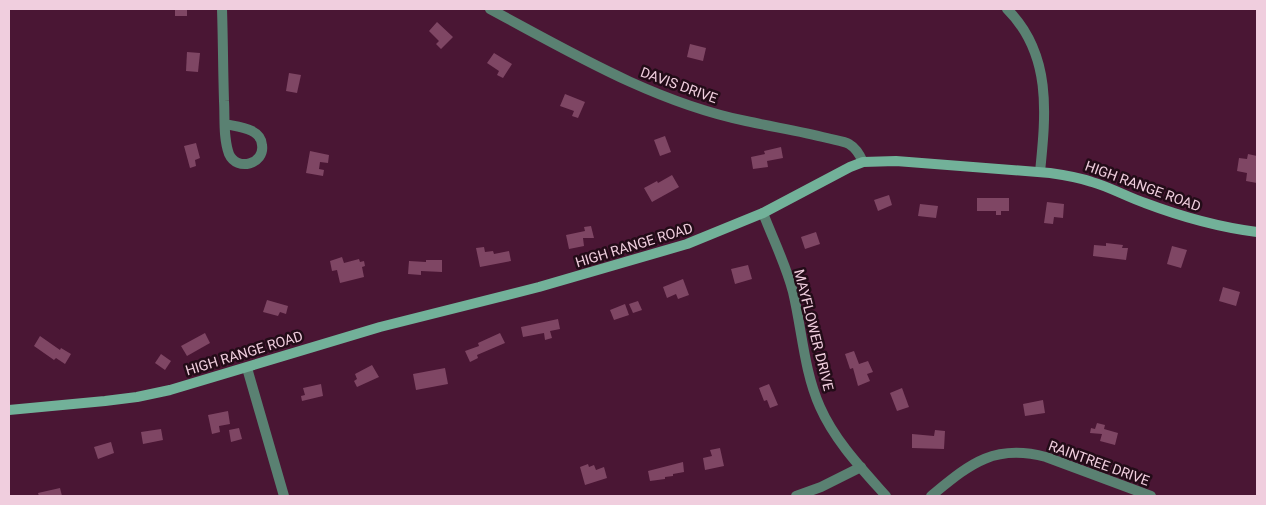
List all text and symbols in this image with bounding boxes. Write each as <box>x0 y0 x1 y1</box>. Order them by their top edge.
street label: DAVIS DRIVE <box>638 64 720 106</box>
street label: HIGH RANGE ROAD <box>1083 158 1203 214</box>
street label: HIGH RANGE ROAD <box>573 220 695 270</box>
street label: MAYFLOWER DRIVE <box>791 268 837 392</box>
street label: HIGH RANGE ROAD <box>183 328 305 378</box>
street label: RAINTREE DRIVE <box>1046 437 1152 489</box>

